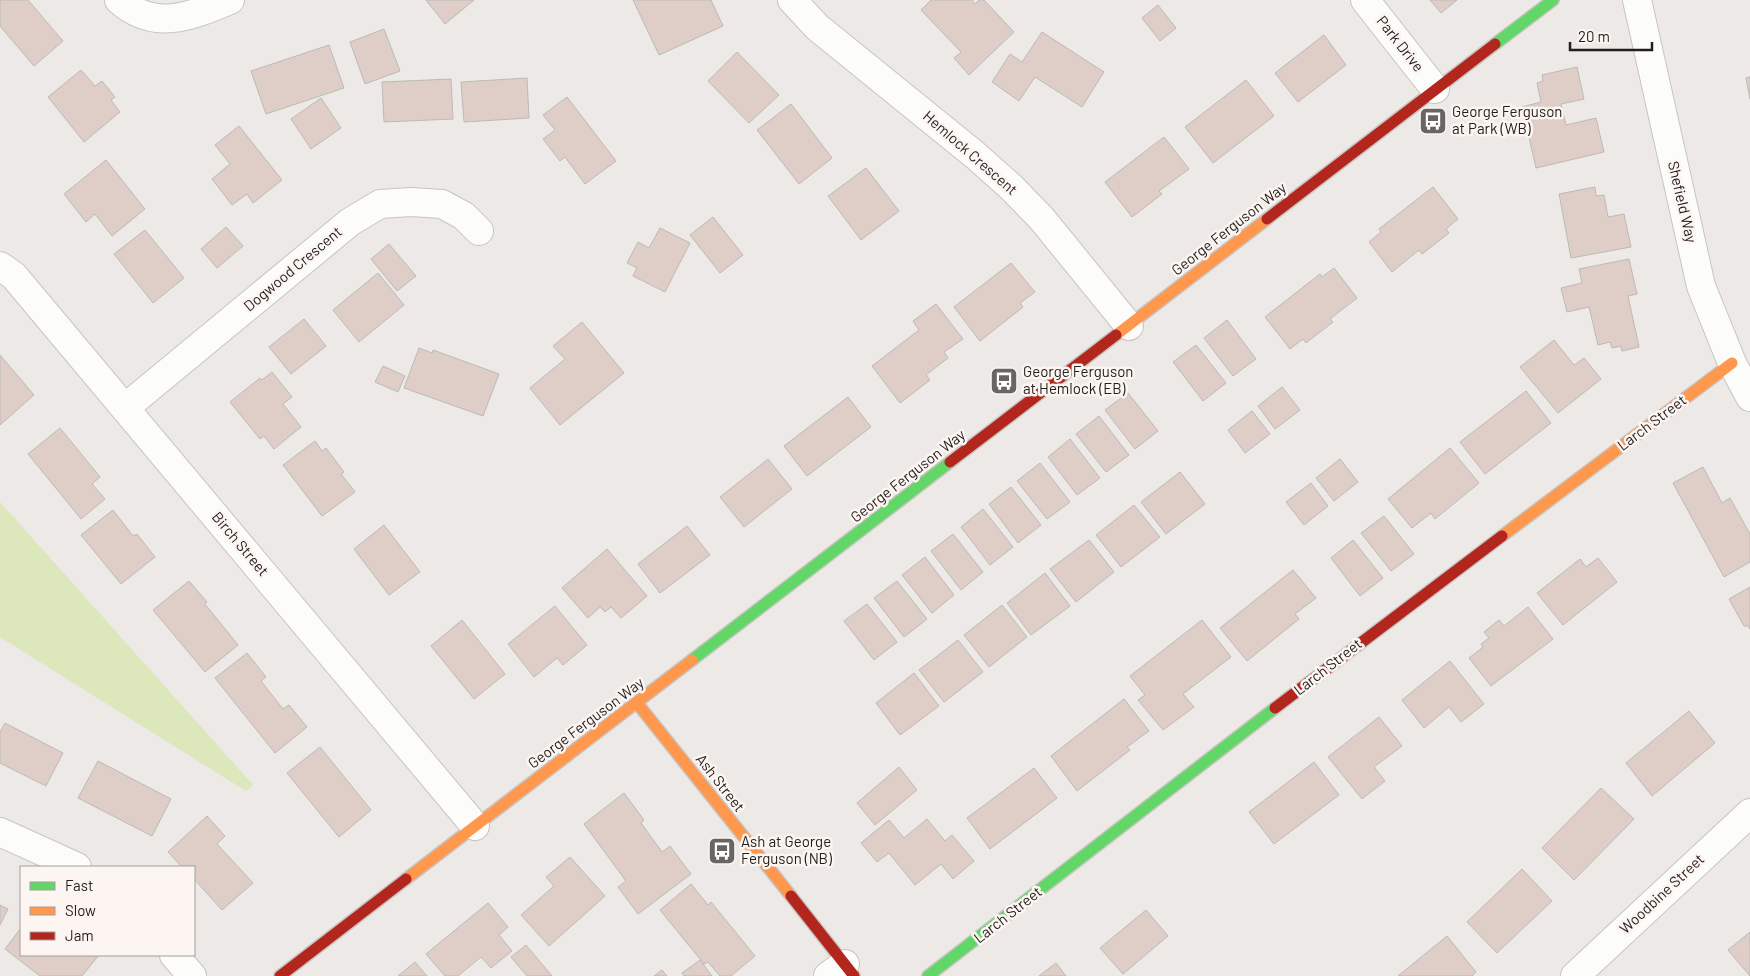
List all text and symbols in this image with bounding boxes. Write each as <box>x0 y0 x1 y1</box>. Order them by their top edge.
street label: Park Drive <box>1373 12 1428 75</box>
scale bar <box>1570 20 1652 52</box>
text: 20 m <box>1578 27 1610 45</box>
place label: George Ferguson at Park (WB) <box>1452 102 1562 137</box>
street label: Hemlock Crescent <box>920 106 1021 198</box>
bus stop icon: George Ferguson at Park (WB) <box>1418 106 1448 136</box>
street label: Shefield Way <box>1665 159 1701 245</box>
street label: George Ferguson Way <box>1168 178 1289 279</box>
street label: Dogwood Crescent <box>240 222 345 314</box>
place label: George Ferguson at Hemlock (EB) <box>1023 362 1133 397</box>
bus stop icon: George Ferguson at Hemlock (EB) <box>989 366 1019 396</box>
street label: Larch Street <box>1613 391 1689 454</box>
street label: George Ferguson Way <box>847 425 968 526</box>
street label: Birch Street <box>209 508 273 579</box>
street label: Larch Street <box>1290 634 1365 698</box>
street label: George Ferguson Way <box>524 673 647 772</box>
street label: Ash Street <box>693 750 749 815</box>
place label: Ash at George Ferguson (NB) <box>741 832 832 867</box>
bus stop icon: Ash at George Ferguson (NB) <box>707 836 737 866</box>
street label: Woodbine Street <box>1615 850 1707 937</box>
legend <box>20 866 195 956</box>
text: Fast <box>65 876 93 894</box>
street label: Larch Street <box>970 882 1045 946</box>
text: Slow <box>65 901 96 919</box>
text: Jam <box>65 926 94 944</box>

